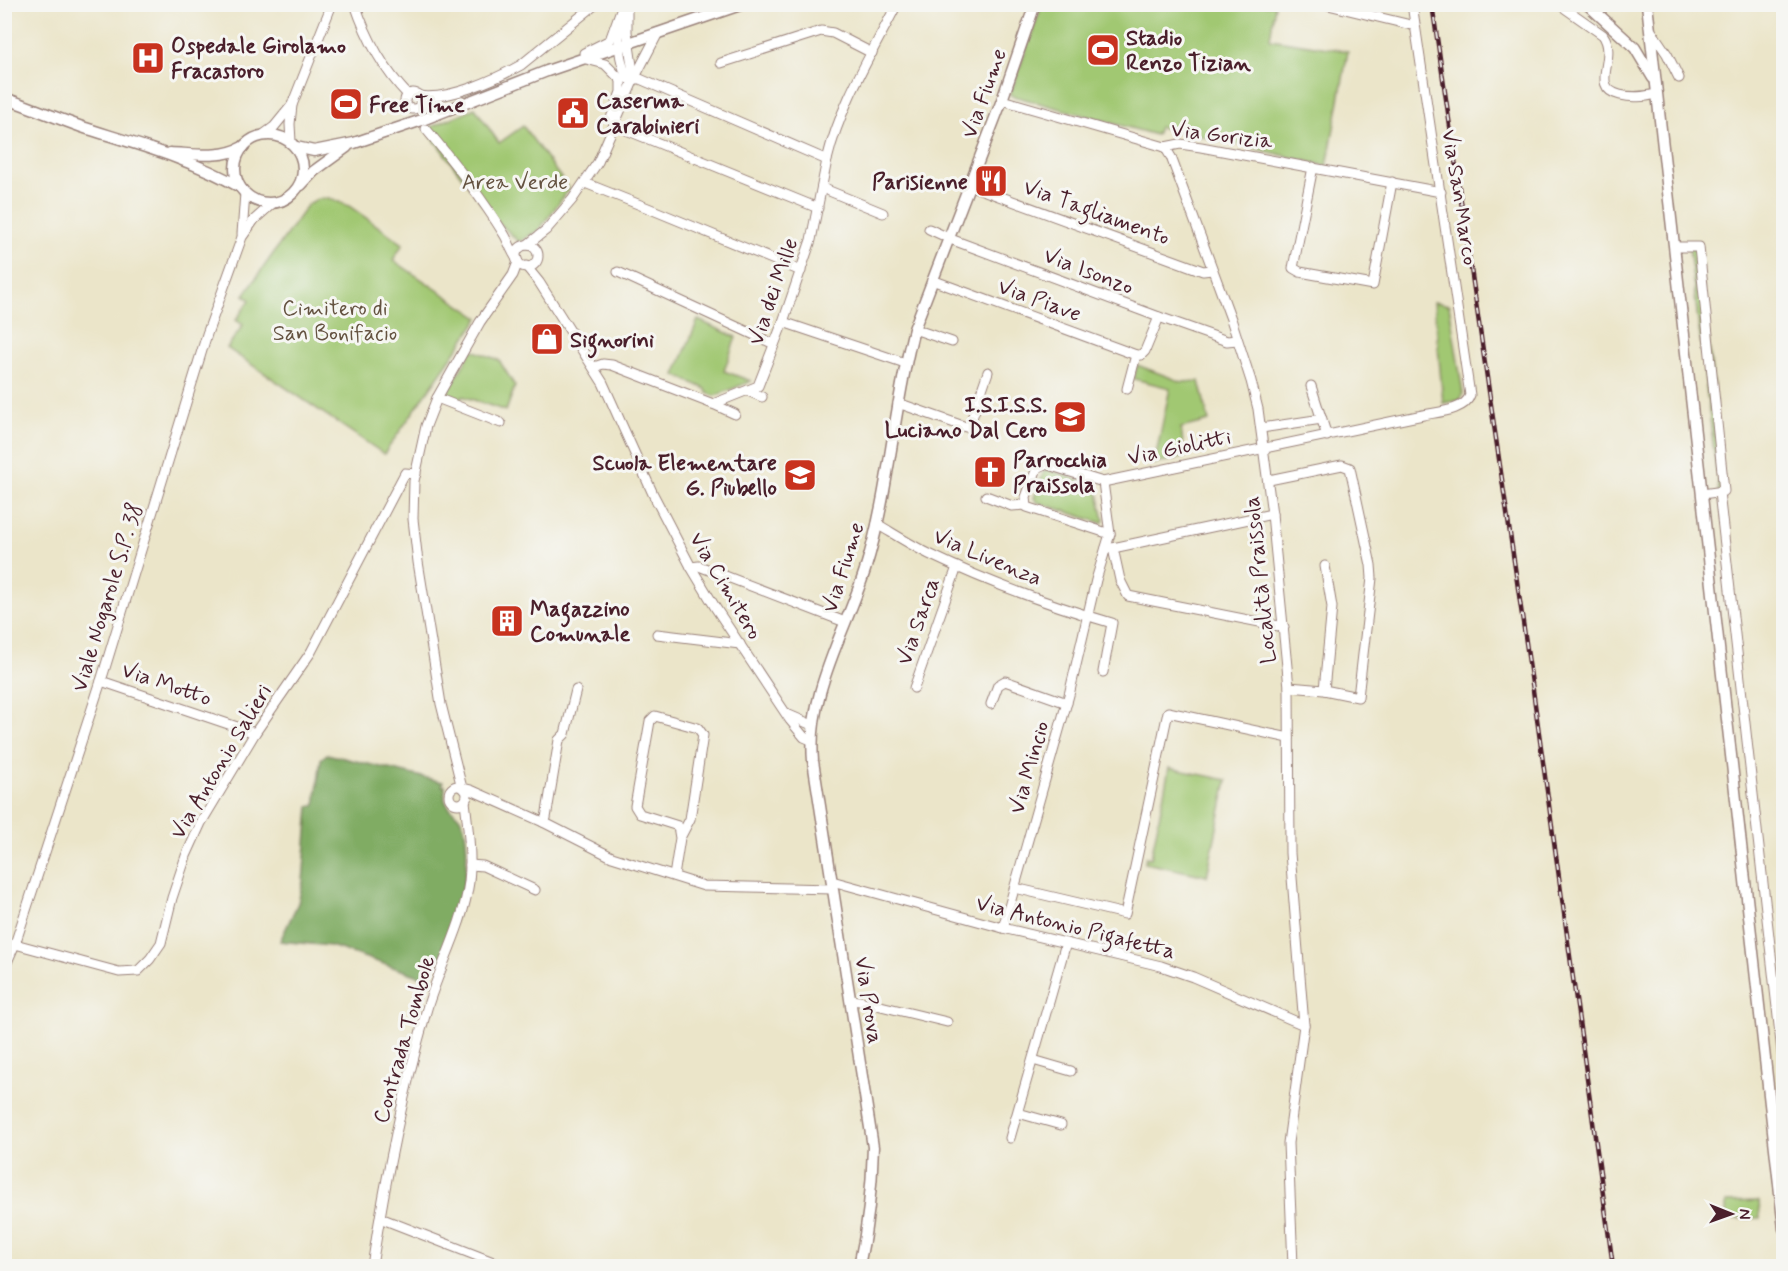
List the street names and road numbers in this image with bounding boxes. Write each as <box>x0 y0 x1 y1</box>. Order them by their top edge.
street label: Via Fiume <box>956 45 1014 142</box>
street label: Via Gorizia <box>1169 116 1275 156</box>
street label: Via San Marco <box>1434 127 1484 267</box>
street label: Via Tagliamento <box>1018 173 1173 255</box>
street label: Via dei Mille <box>742 234 805 349</box>
street label: Via Isonzo <box>1039 242 1137 302</box>
street label: Via Piave <box>994 273 1085 329</box>
street label: Via Giolitti <box>1125 423 1234 473</box>
street label: Località Praissola <box>1238 495 1284 665</box>
street label: Viale Nogarole S.P. 38 <box>66 500 151 696</box>
street label: Via Fiume <box>816 519 872 616</box>
street label: Via Livenza <box>929 522 1046 593</box>
street label: Via Cimitero <box>682 527 768 645</box>
street label: Via Sarca <box>891 574 947 669</box>
street label: Via Motto <box>118 656 215 713</box>
street label: Via Antonio Salieri <box>164 679 279 845</box>
street label: Via Mincio <box>1003 718 1057 817</box>
street label: Via Antonio Pigafetta <box>972 890 1178 969</box>
street label: Contrada Tombole <box>368 952 442 1127</box>
street label: Via Prova <box>847 955 889 1046</box>

